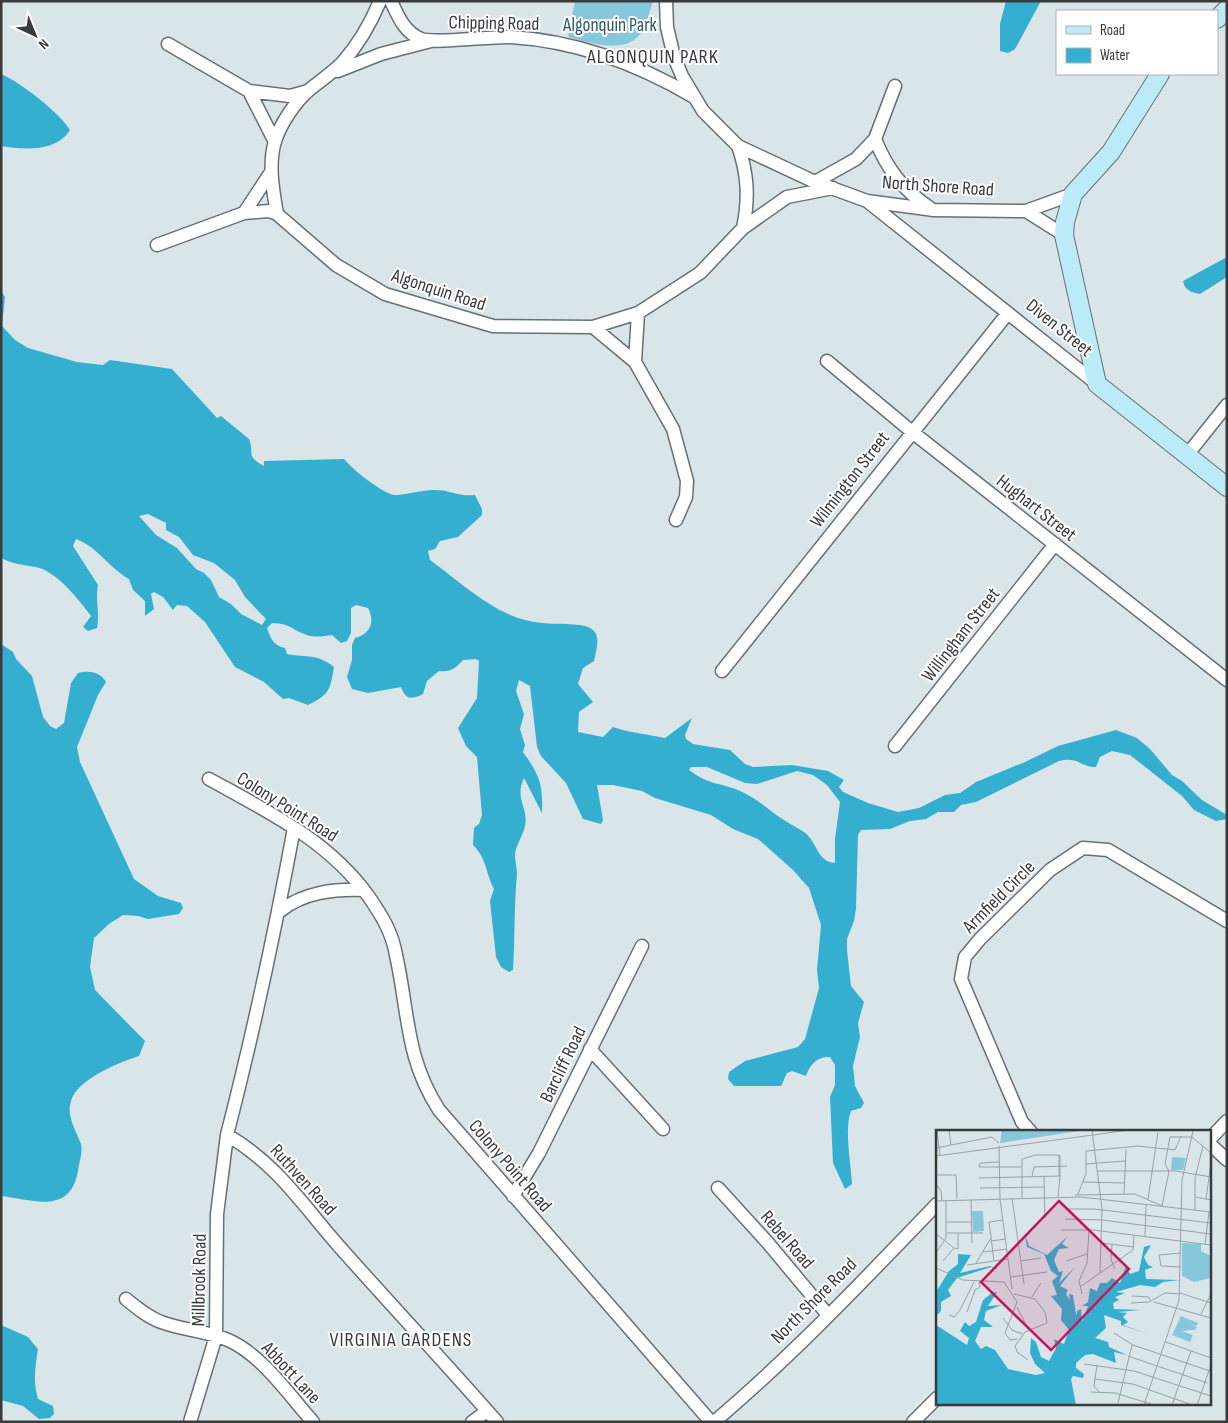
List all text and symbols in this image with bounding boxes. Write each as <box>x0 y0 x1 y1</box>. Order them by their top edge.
north arrow <box>10 10 60 60</box>
legend <box>1056 10 1218 75</box>
street label: Chipping Road <box>449 11 539 36</box>
park label: Algonquin Park <box>562 14 658 37</box>
text: Road <box>1100 21 1125 40</box>
text: N <box>35 35 52 53</box>
district label: ALGONQUIN PARK <box>586 45 719 69</box>
text: Water <box>1100 46 1131 65</box>
street label: North Shore Road <box>881 171 994 202</box>
street label: Algonquin Road <box>388 264 489 316</box>
street label: Diven Street <box>1021 294 1097 362</box>
street label: Wilmington Street <box>806 427 895 533</box>
street label: Hughart Street <box>991 470 1081 547</box>
street label: Willingham Street <box>917 583 1005 687</box>
street label: Colony Point Road <box>232 767 342 847</box>
street label: Armfield Circle <box>957 856 1040 939</box>
street label: Barcliff Road <box>535 1023 592 1106</box>
street label: Colony Point Road <box>463 1115 556 1217</box>
inset map <box>936 1130 1210 1406</box>
street label: Ruthven Road <box>265 1140 341 1220</box>
street label: Rebel Road <box>755 1206 818 1274</box>
street label: Millbrook Road <box>187 1234 212 1327</box>
street label: North Shore Road <box>766 1253 862 1349</box>
district label: VIRGINIA GARDENS <box>330 1328 472 1352</box>
street label: Abbott Lane <box>256 1336 325 1409</box>

